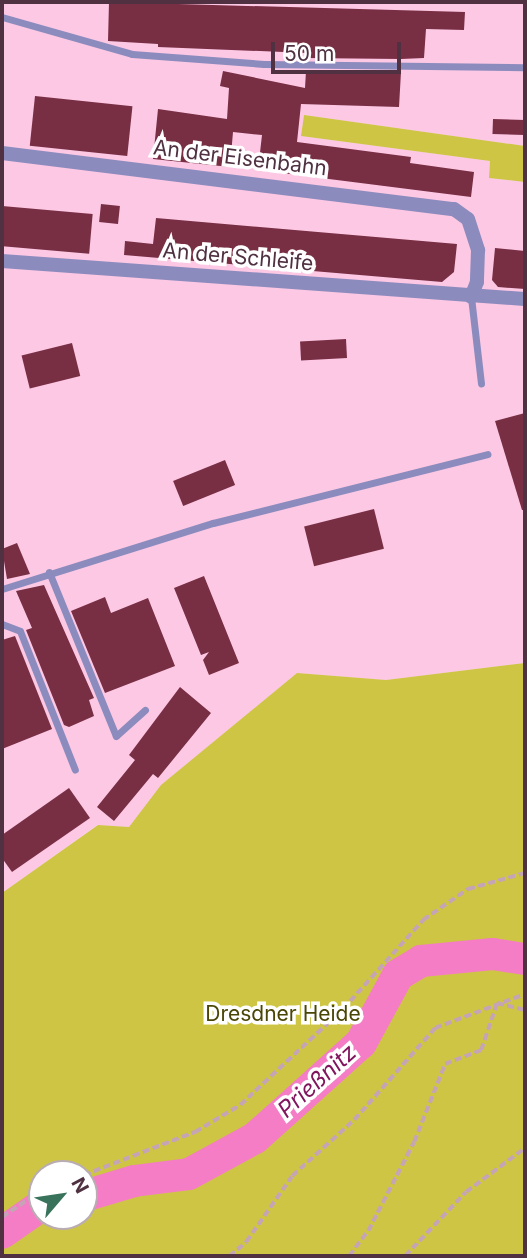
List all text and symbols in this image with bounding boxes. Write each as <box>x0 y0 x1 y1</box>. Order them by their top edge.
scale bar <box>275 28 405 72</box>
text: 50 m <box>284 41 334 66</box>
street label: An der Eisenbahn <box>152 135 328 181</box>
street label: An der Schleife <box>161 238 315 276</box>
park label: Dresdner Heide <box>205 1001 361 1027</box>
water label: Prießnitz <box>272 1039 362 1123</box>
north arrow <box>28 1160 98 1230</box>
text: N <box>66 1174 94 1197</box>

